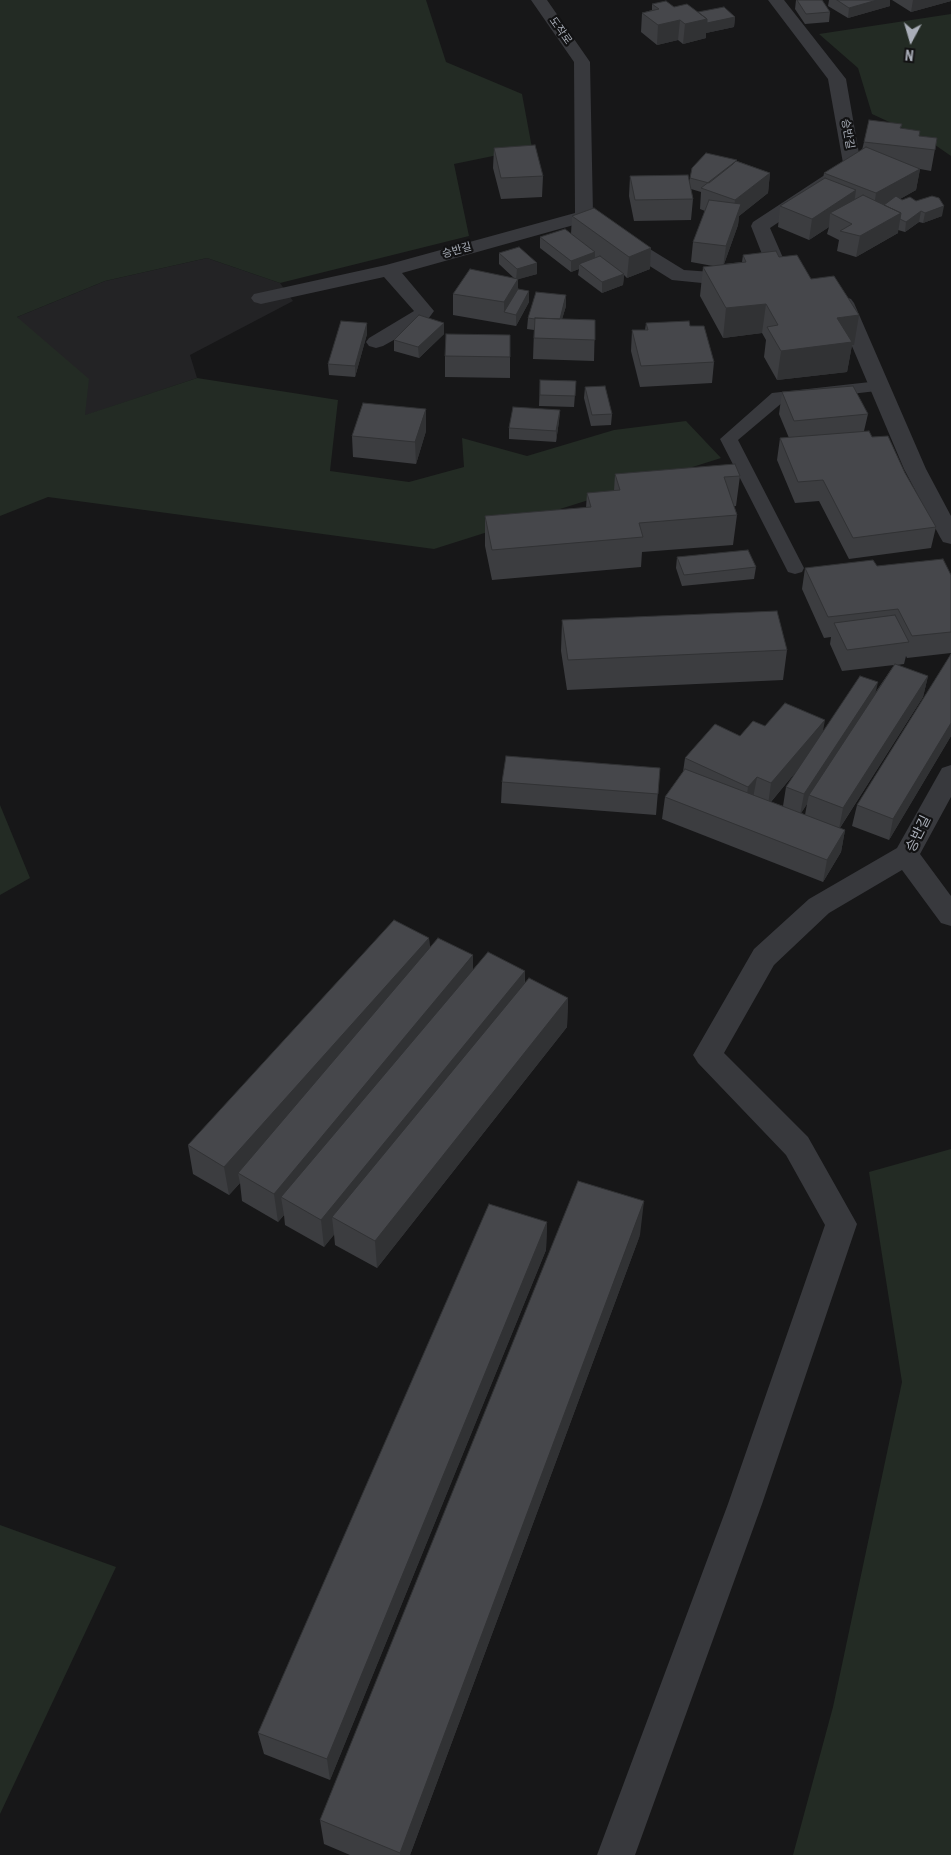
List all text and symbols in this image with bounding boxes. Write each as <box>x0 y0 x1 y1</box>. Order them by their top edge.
street label: 도작로 <box>546 15 574 47</box>
north arrow <box>886 15 936 65</box>
text: N <box>904 47 915 63</box>
street label: 승반길 <box>838 118 856 150</box>
street label: 승반길 <box>441 240 473 262</box>
street label: 승반길 <box>903 813 935 855</box>

